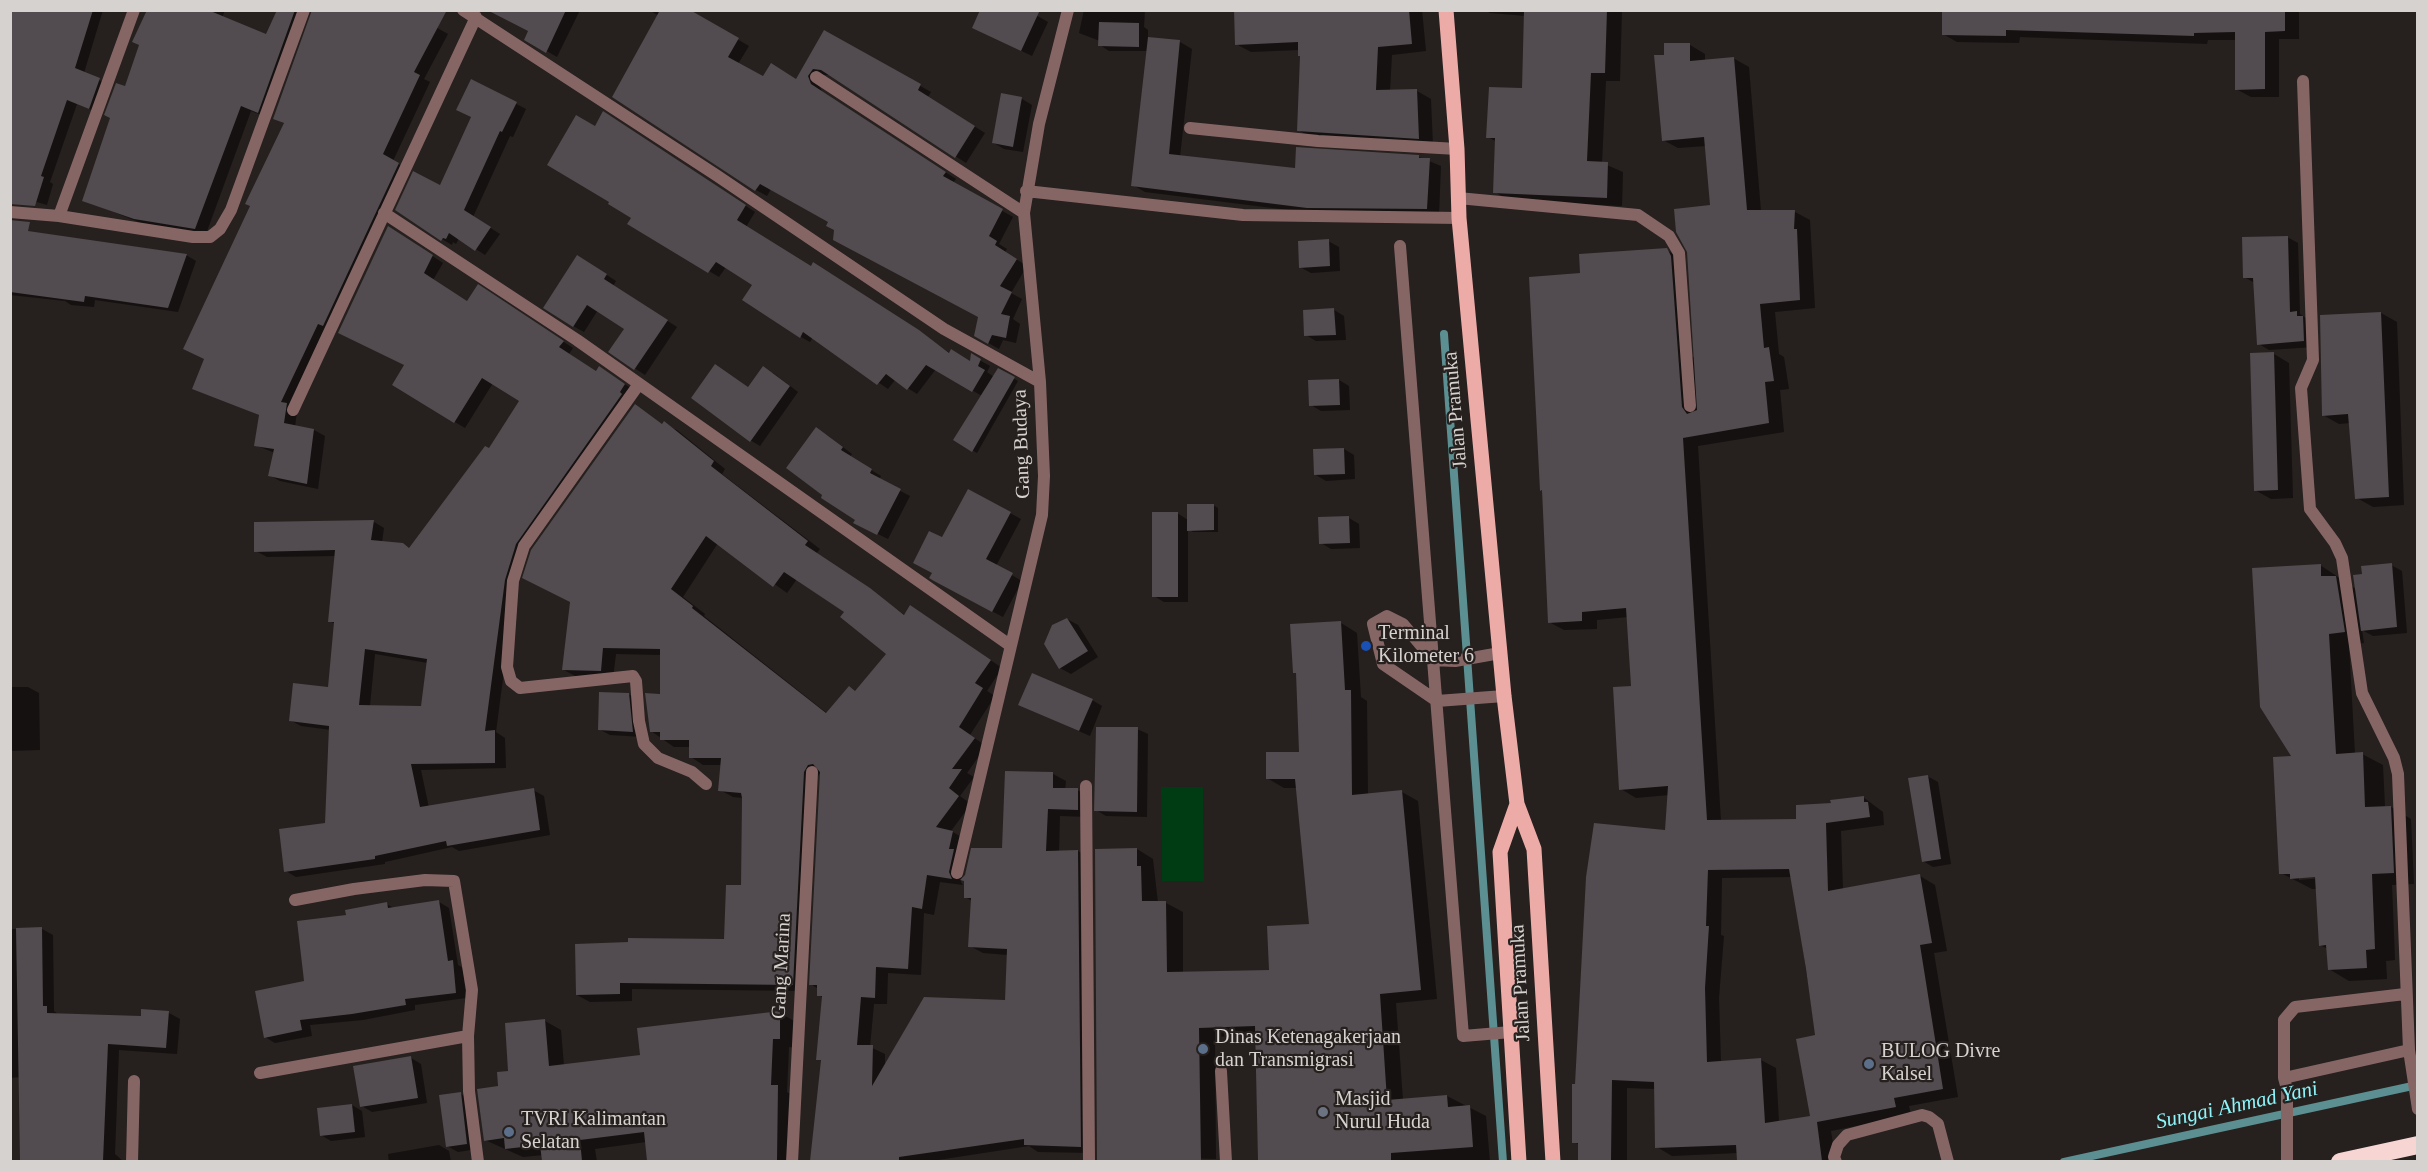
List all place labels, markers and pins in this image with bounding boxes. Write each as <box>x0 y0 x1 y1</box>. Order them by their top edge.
place label: Terminal Kilometer 6 <box>1378 622 1474 669</box>
marker: Terminal Kilometer 6 <box>1359 639 1373 653</box>
place label: Dinas Ketenagakerjaan dan Transmigrasi <box>1215 1026 1401 1073</box>
place label: BULOG Divre Kalsel <box>1881 1040 2000 1087</box>
marker: Dinas Ketenagakerjaan dan Transmigrasi <box>1196 1042 1210 1056</box>
marker: BULOG Divre Kalsel <box>1862 1057 1876 1071</box>
place label: Masjid Nurul Huda <box>1335 1088 1430 1135</box>
marker: Masjid Nurul Huda <box>1316 1105 1330 1119</box>
place label: TVRI Kalimantan Selatan <box>521 1108 666 1155</box>
marker: TVRI Kalimantan Selatan <box>502 1125 516 1139</box>

